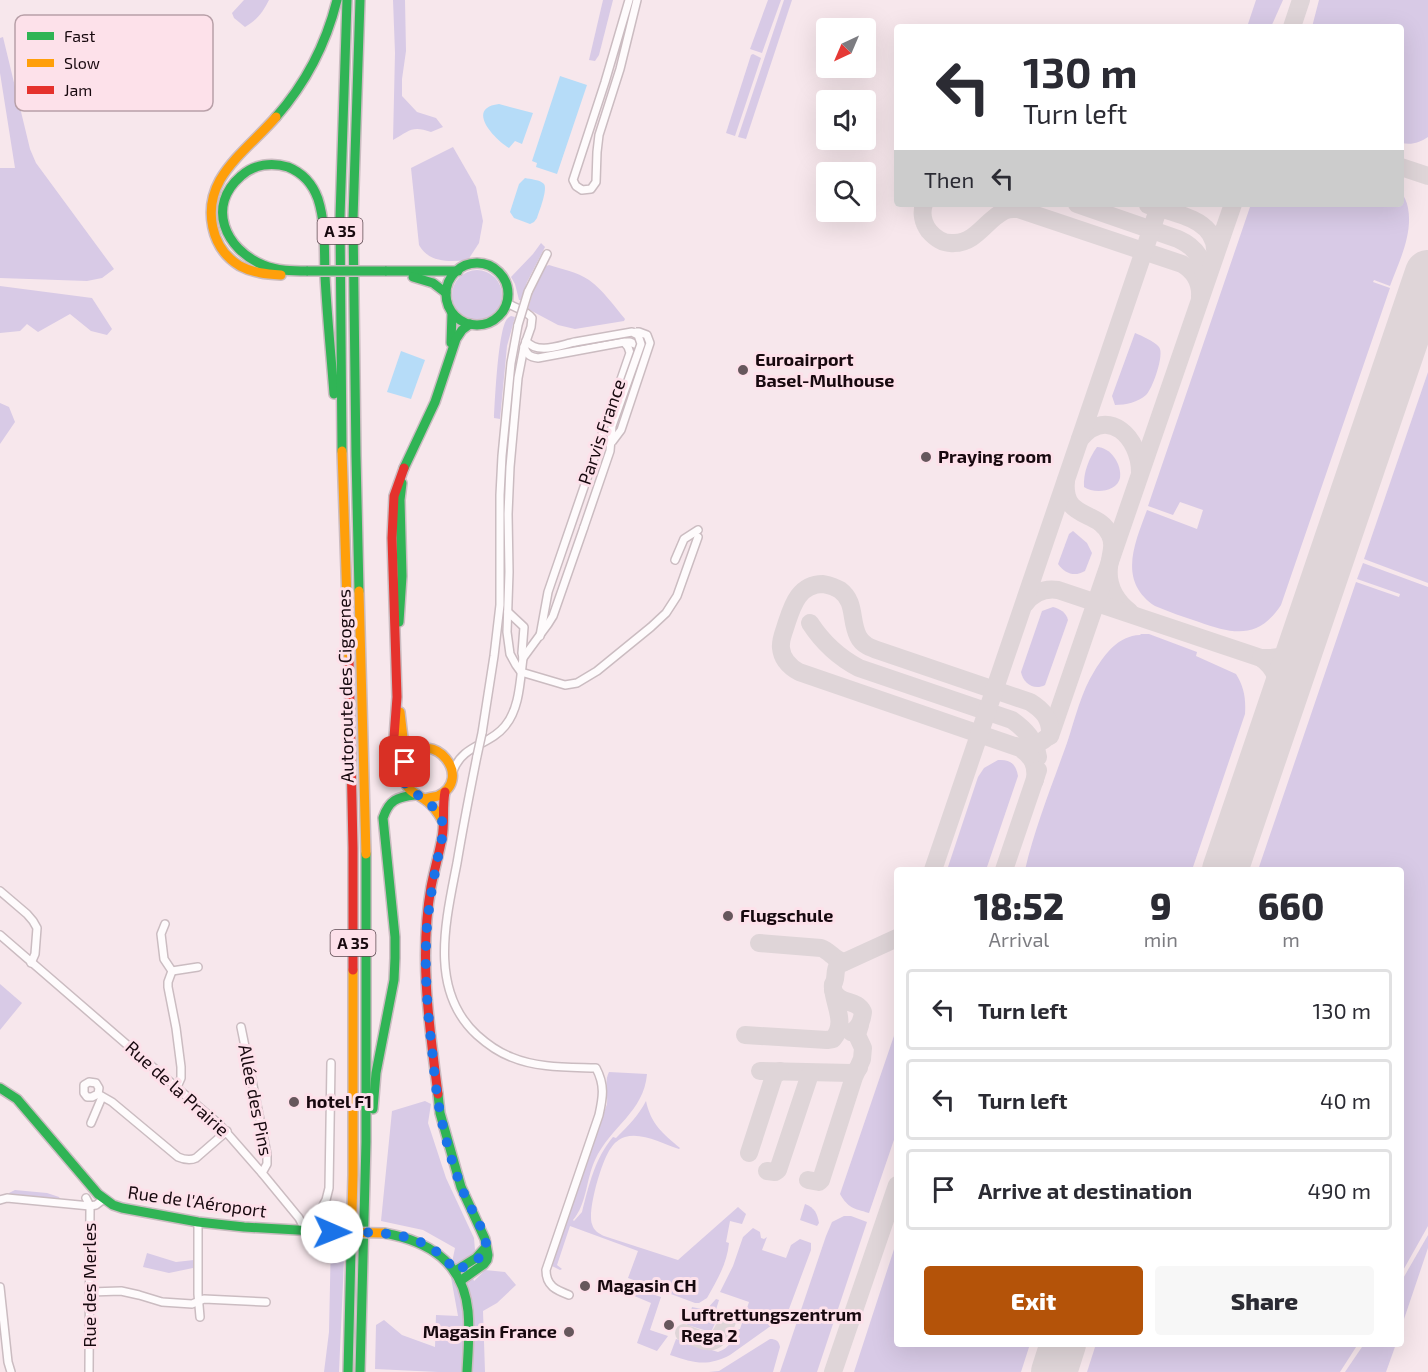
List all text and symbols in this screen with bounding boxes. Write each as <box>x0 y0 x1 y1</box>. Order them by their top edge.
legend <box>15 15 213 111</box>
north arrow <box>816 18 876 78</box>
map controls <box>816 18 876 222</box>
text: Fast <box>64 26 95 45</box>
text: 130 m <box>1023 46 1138 96</box>
icon: left <box>924 48 1002 126</box>
text: Slow <box>64 53 100 72</box>
text: Jam <box>64 80 92 99</box>
button: sound <box>816 90 876 150</box>
text: Turn left <box>1023 97 1127 129</box>
button: search <box>816 162 876 222</box>
icon: left <box>986 162 1019 195</box>
text: Then <box>924 166 974 192</box>
road number: A 35 <box>318 218 362 244</box>
place label: Euroairport Basel-Mulhouse <box>755 348 894 391</box>
marker: Euroairport Basel-Mulhouse <box>736 363 750 377</box>
street label: Parvis France <box>573 376 629 487</box>
place label: Praying room <box>938 445 1052 467</box>
marker: Praying room <box>919 450 933 464</box>
street label: Autoroute des Cigognes <box>332 589 358 783</box>
pin <box>379 736 430 787</box>
icon: arrive <box>388 745 421 778</box>
text: 18:52 <box>974 884 1064 927</box>
text: 9 <box>1150 884 1172 927</box>
text: 660 <box>1258 884 1324 927</box>
place label: Flugschule <box>740 904 833 926</box>
marker: Flugschule <box>721 909 735 923</box>
text: Arrival <box>988 927 1049 951</box>
text: min <box>1144 927 1178 951</box>
text: m <box>1282 927 1300 951</box>
road number: A 35 <box>330 930 376 956</box>
icon: left <box>927 993 960 1026</box>
text: Turn left <box>978 997 1067 1023</box>
text: 130 m <box>1313 997 1371 1023</box>
street label: Rue de la Prairie <box>121 1036 234 1141</box>
street label: Allée des Pins <box>234 1042 278 1157</box>
icon: left <box>927 1083 960 1116</box>
text: Turn left <box>978 1087 1067 1113</box>
text: 40 m <box>1320 1087 1371 1113</box>
place label: hotel F1 <box>306 1090 372 1112</box>
marker: hotel F1 <box>287 1095 301 1109</box>
icon: arrive <box>927 1173 960 1206</box>
text: Arrive at destination <box>978 1177 1192 1203</box>
text: 490 m <box>1307 1177 1371 1203</box>
street label: Rue de l'Aéroport <box>126 1180 268 1222</box>
position arrow <box>300 1200 364 1264</box>
street label: Rue des Merles <box>78 1222 100 1348</box>
button: Exit <box>924 1266 1143 1335</box>
button: Share <box>1155 1266 1374 1335</box>
place label: Magasin CH <box>597 1274 697 1296</box>
marker: Magasin CH <box>578 1279 592 1293</box>
place label: Luftrettungszentrum Rega 2 <box>681 1303 862 1346</box>
marker: Luftrettungszentrum Rega 2 <box>662 1318 676 1332</box>
place label: Magasin France <box>423 1320 557 1342</box>
marker: Magasin France <box>562 1325 576 1339</box>

